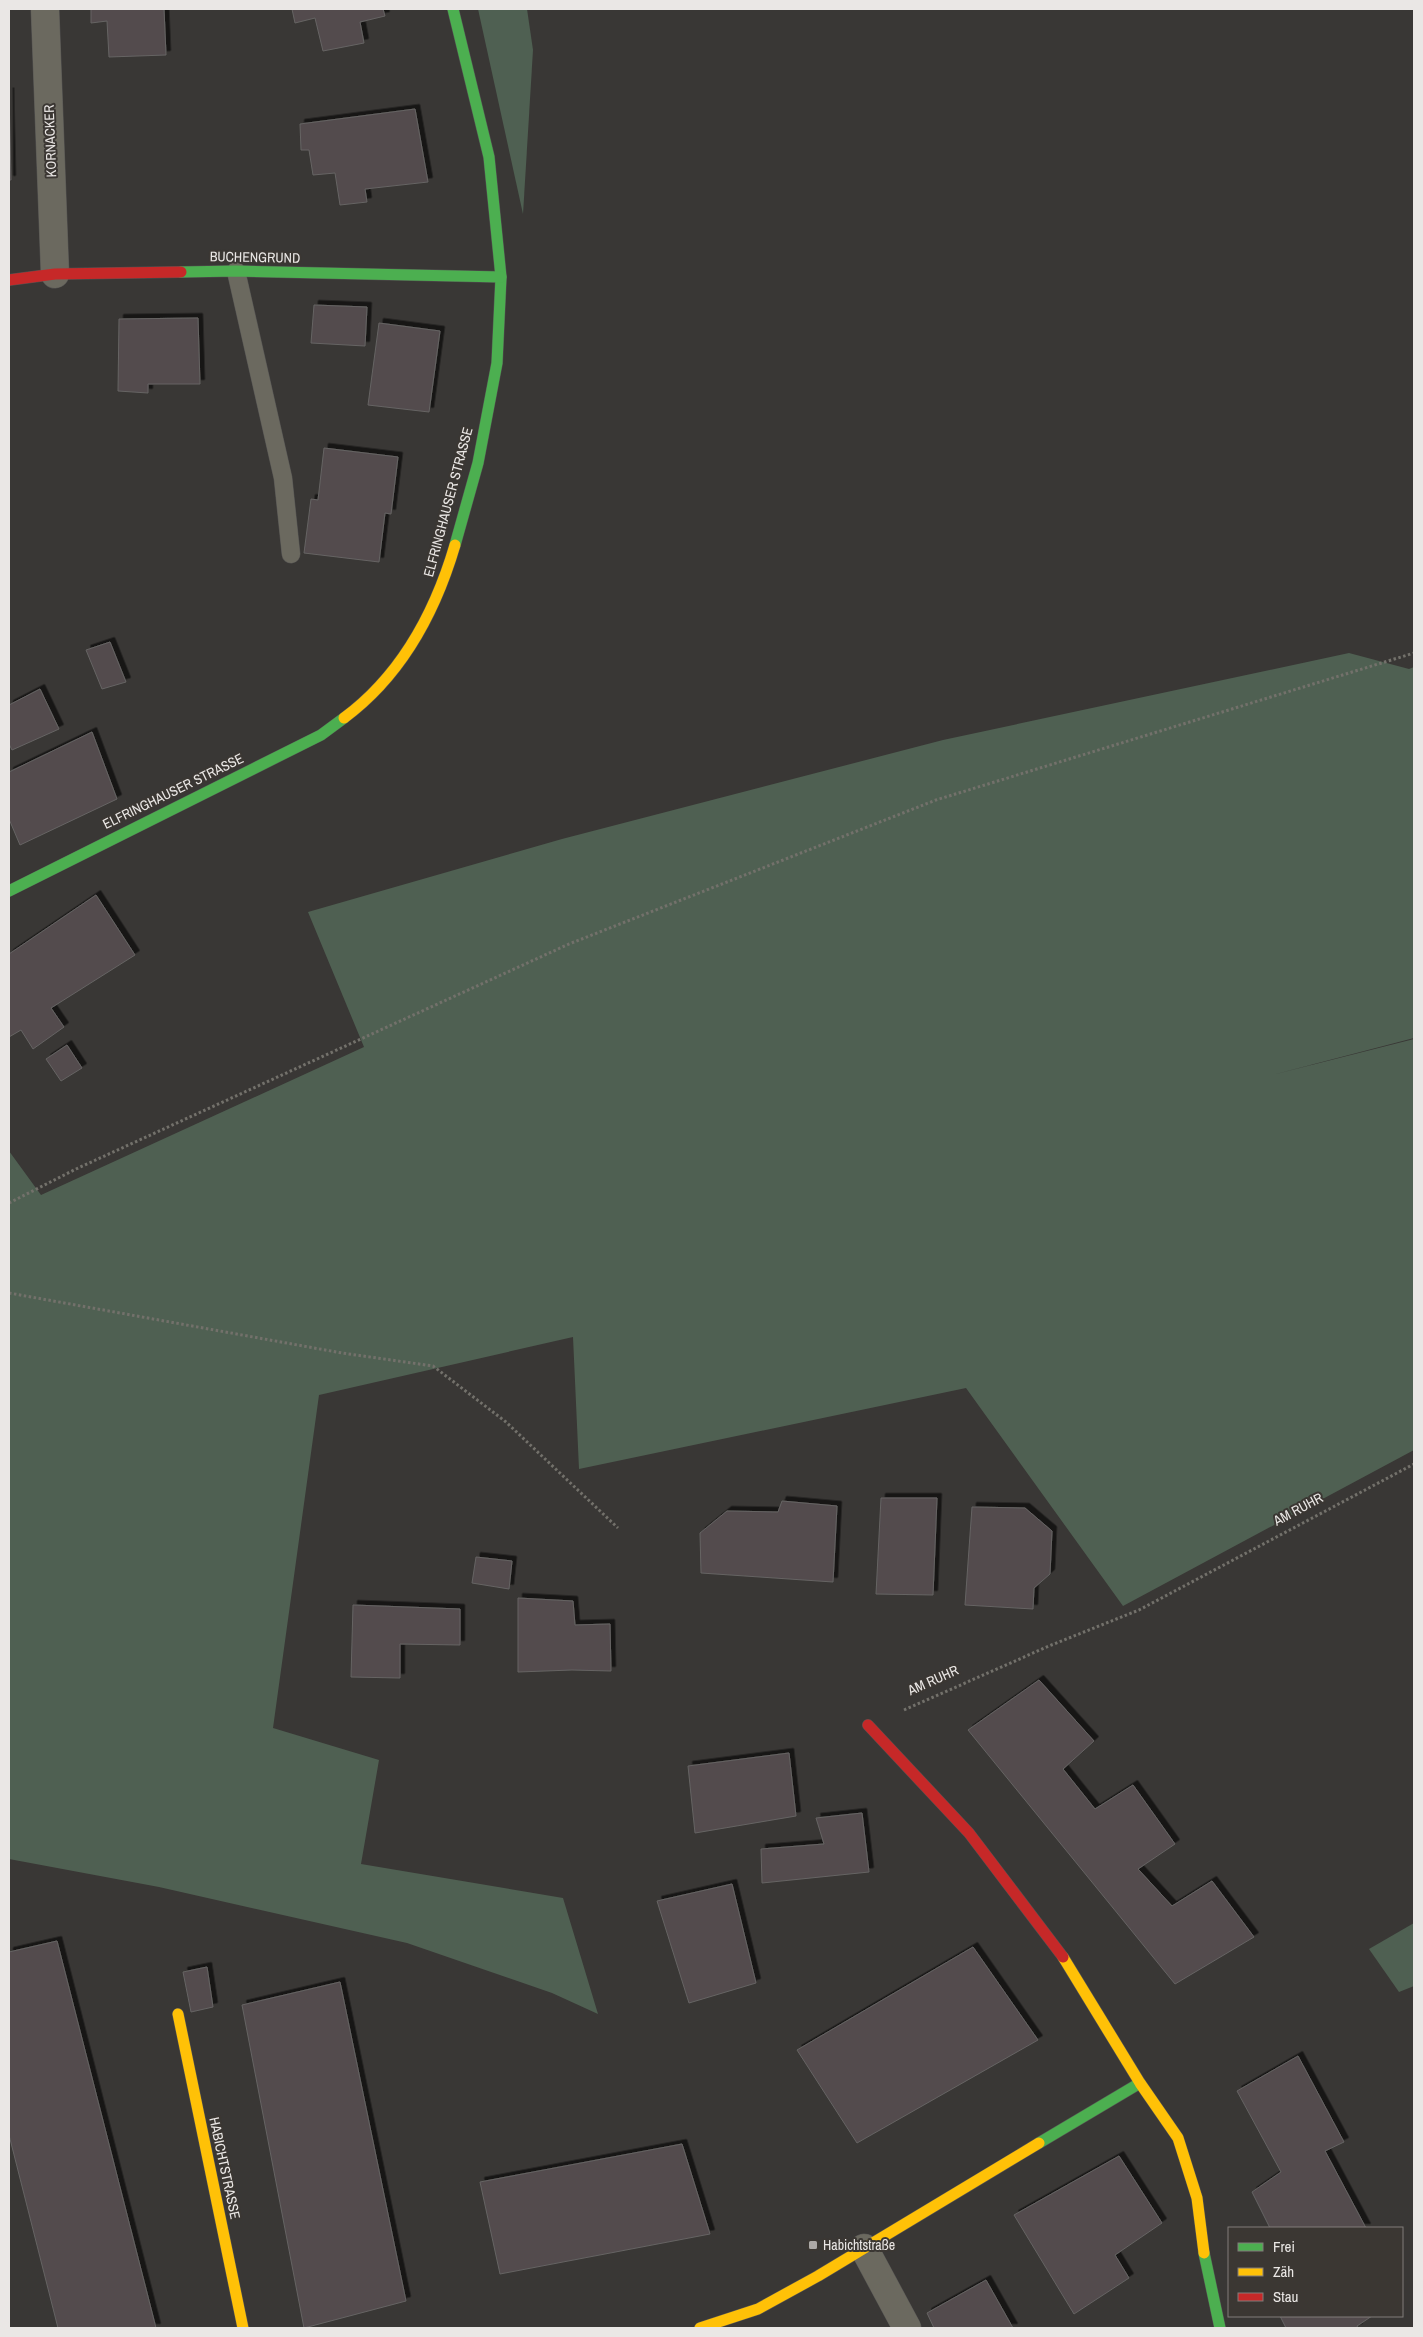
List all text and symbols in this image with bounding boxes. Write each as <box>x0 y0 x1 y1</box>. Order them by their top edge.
street label: KORNACKER <box>40 104 60 178</box>
street label: BUCHENGRUND <box>210 247 300 267</box>
street label: ELFRINGHAUSER STRASSE <box>419 425 477 579</box>
street label: ELFRINGHAUSER STRASSE <box>100 749 246 833</box>
street label: AM RUHR <box>1269 1488 1326 1530</box>
street label: AM RUHR <box>904 1661 961 1700</box>
street label: HABICHTSTRASSE <box>205 2115 245 2221</box>
legend <box>1228 2227 1403 2317</box>
place label: Habichtstraße <box>823 2236 895 2254</box>
text: Frei <box>1273 2236 1295 2257</box>
marker: Habichtstraße <box>807 2239 819 2251</box>
text: Zäh <box>1273 2261 1294 2282</box>
text: Stau <box>1273 2286 1298 2307</box>

